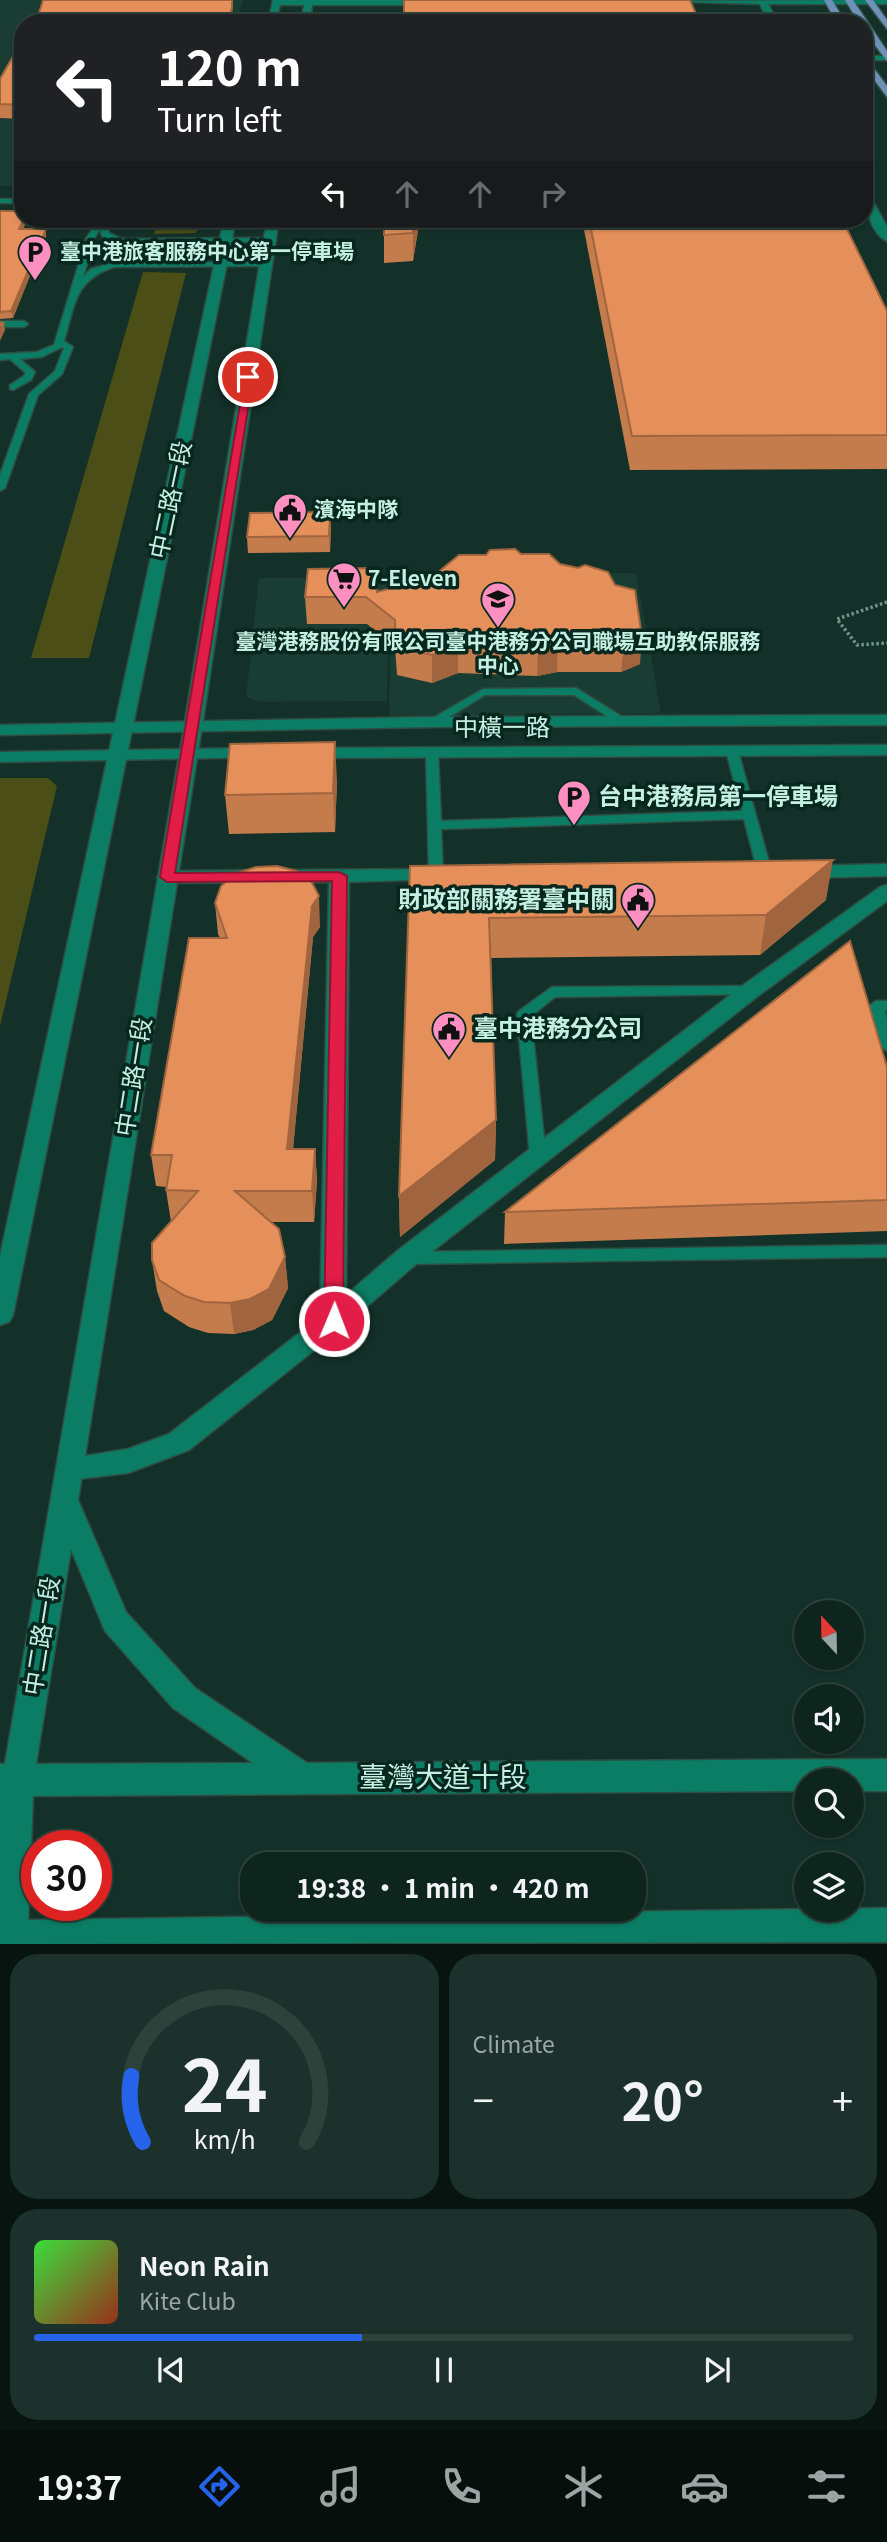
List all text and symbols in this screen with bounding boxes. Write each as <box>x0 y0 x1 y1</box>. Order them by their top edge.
text: 120 m <box>157 29 302 100</box>
icon: left <box>42 42 133 133</box>
text: Turn left <box>157 95 282 141</box>
icon: left <box>315 175 353 213</box>
icon: ahead <box>388 175 426 213</box>
icon: ahead <box>461 175 499 213</box>
icon: right <box>534 175 572 213</box>
parking icon: 臺中港旅客服務中心第一停車場 <box>16 233 54 282</box>
place label: 臺中港旅客服務中心第一停車場 <box>60 235 354 265</box>
pin <box>218 347 278 407</box>
icon: arrive <box>229 358 267 396</box>
street label: 中二路一段 <box>139 437 198 562</box>
public building icon: 濱海中隊 <box>271 491 309 540</box>
place label: 濱海中隊 <box>314 493 399 523</box>
supermarket icon: 7-Eleven <box>325 560 363 609</box>
place label: 7-Eleven <box>368 562 457 592</box>
school or university icon: 臺灣港務股份有限公司臺中港務分公司職場互助教保服務 中心 <box>479 580 517 629</box>
place label: 臺灣港務股份有限公司臺中港務分公司職場互助教保服務 中心 <box>236 625 761 679</box>
street label: 中橫一路 <box>454 708 550 743</box>
place label: 台中港務局第一停車場 <box>598 777 838 812</box>
parking icon: 台中港務局第一停車場 <box>555 778 593 827</box>
place label: 財政部關務署臺中關 <box>398 880 614 915</box>
public building icon: 財政部關務署臺中關 <box>619 881 657 930</box>
place label: 臺中港務分公司 <box>474 1009 642 1044</box>
public building icon: 臺中港務分公司 <box>430 1010 468 1059</box>
street label: 中二路一段 <box>105 1015 158 1139</box>
position arrow <box>297 1284 371 1358</box>
street label: 中二路一段 <box>13 1574 66 1698</box>
north arrow <box>794 1600 864 1670</box>
map controls <box>794 1600 864 1922</box>
button: sound <box>794 1684 864 1754</box>
street label: 臺灣大道十段 <box>359 1755 527 1795</box>
button: search <box>794 1768 864 1838</box>
speed limit sign: 30 <box>21 1830 112 1921</box>
button: layers <box>794 1852 864 1922</box>
text: 19:38 · 1 min · 420 m <box>296 1868 590 1905</box>
text: Climate <box>473 2026 555 2060</box>
text: 24 <box>181 2029 267 2134</box>
text: 20° <box>622 2061 704 2136</box>
text: − <box>473 2071 494 2126</box>
text: + <box>832 2071 853 2126</box>
text: km/h <box>193 2120 255 2156</box>
text: Neon Rain <box>139 2246 270 2283</box>
text: Kite Club <box>139 2283 236 2317</box>
icon: previous <box>152 2351 190 2389</box>
icon: pause <box>425 2351 463 2389</box>
icon: next <box>698 2351 736 2389</box>
icon: directions <box>195 2462 244 2511</box>
icon: music <box>316 2462 365 2511</box>
icon: phone <box>437 2462 486 2511</box>
icon: climate <box>559 2462 608 2511</box>
icon: car <box>680 2462 729 2511</box>
icon: filters <box>802 2462 851 2511</box>
text: 19:37 <box>36 2463 122 2509</box>

